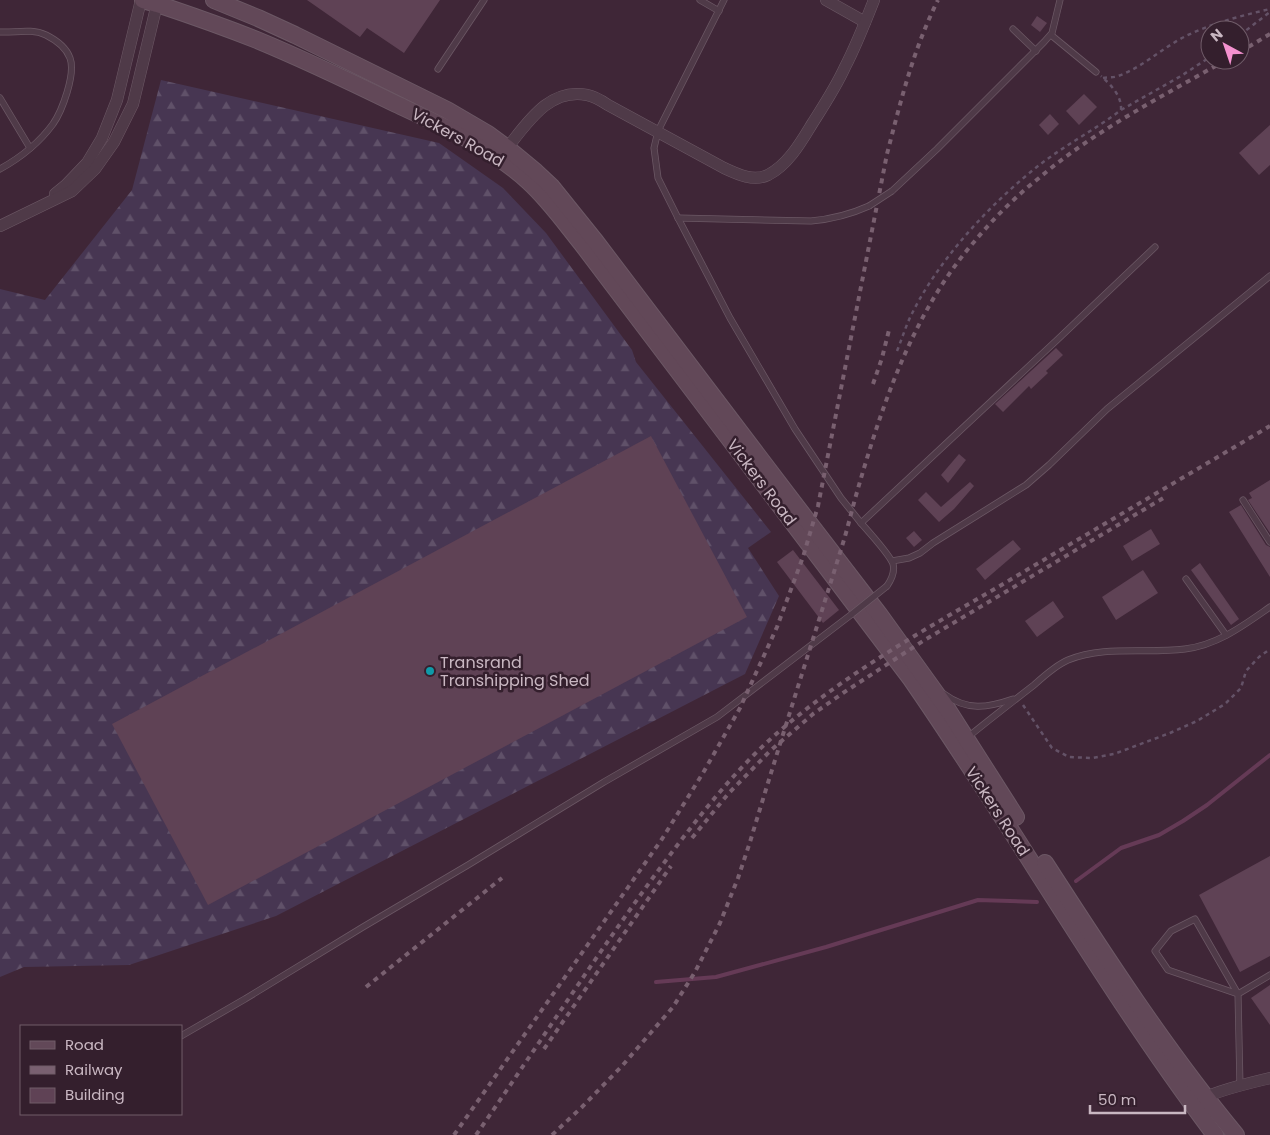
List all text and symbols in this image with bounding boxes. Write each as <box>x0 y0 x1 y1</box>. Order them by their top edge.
north arrow <box>1200 20 1250 70</box>
text: N <box>1206 24 1227 46</box>
street label: Vickers Road <box>407 102 508 172</box>
street label: Vickers Road <box>721 434 802 530</box>
place label: Transrand Transhipping Shed <box>440 651 589 692</box>
marker: Transrand Transhipping Shed <box>424 665 436 677</box>
street label: Vickers Road <box>960 762 1035 861</box>
legend <box>20 1025 182 1115</box>
text: Road <box>65 1034 104 1055</box>
text: Railway <box>65 1059 123 1080</box>
scale bar <box>1090 1082 1185 1114</box>
text: Building <box>65 1084 125 1105</box>
text: 50 m <box>1098 1089 1136 1110</box>

